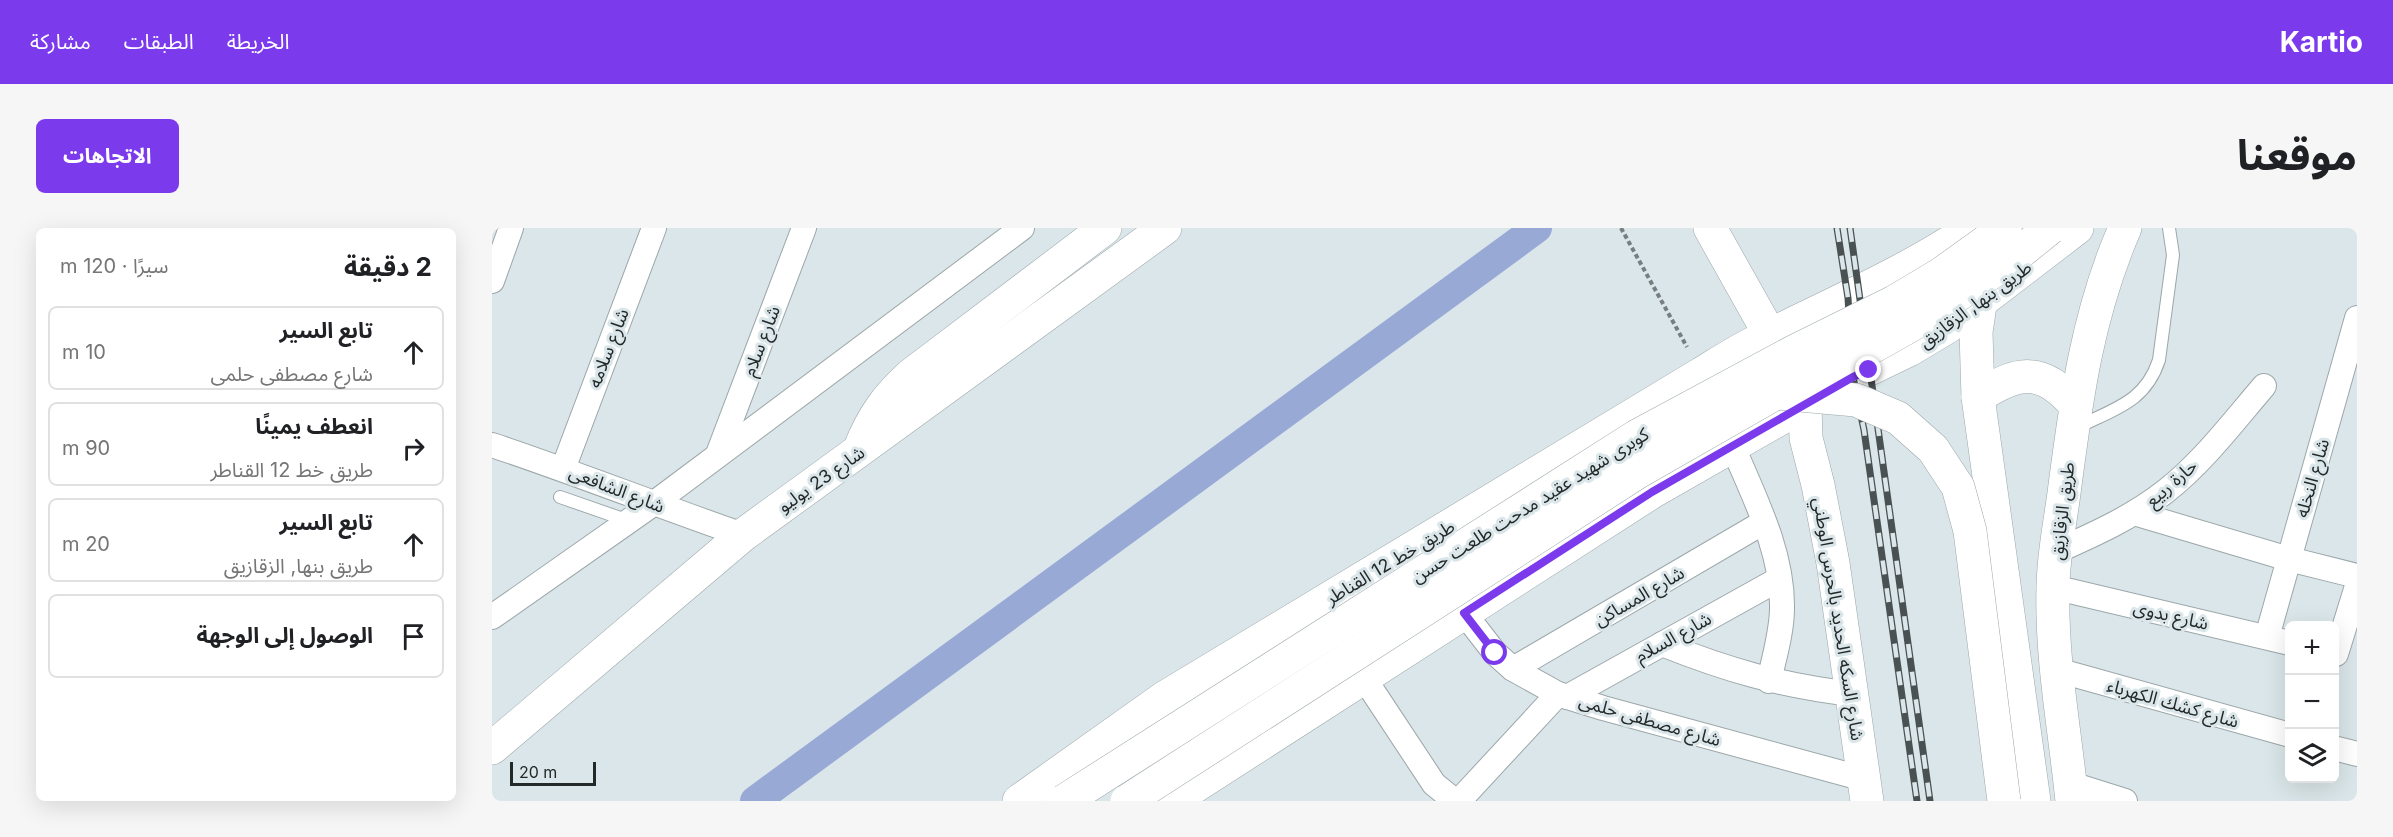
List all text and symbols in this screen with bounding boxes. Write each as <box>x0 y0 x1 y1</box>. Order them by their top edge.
text: Kartio <box>2280 25 2363 59</box>
text: مشاركة <box>30 29 91 54</box>
text: الطبقات <box>124 29 194 54</box>
text: الخريطة <box>227 29 290 54</box>
button: الاتجاهات <box>36 119 179 193</box>
text: موقعنا <box>2237 129 2357 180</box>
text: 2 دقيقة <box>344 251 432 282</box>
text: سيرًا · 120 m <box>60 254 168 278</box>
street label: طريق بنها, الزقازيق <box>1915 256 2036 353</box>
street label: شارع سلام <box>738 303 788 381</box>
street label: شارع سلامه <box>583 305 636 392</box>
text: تابع السير <box>280 317 373 343</box>
icon: ahead <box>397 336 430 369</box>
text: 10 m <box>62 340 106 364</box>
route end <box>1855 356 1881 382</box>
text: شارع مصطفى حلمى <box>210 362 373 386</box>
text: انعطف يمينًا <box>255 413 373 439</box>
street label: كوبرى شهيد عقيد مدحت طلعت حسن <box>1408 423 1653 588</box>
icon: right <box>397 432 430 465</box>
text: 90 m <box>62 436 110 460</box>
street label: شارع النخله <box>2291 436 2337 521</box>
street label: شارع 23 يوليو <box>774 441 871 520</box>
street label: حارة ربيع <box>2141 455 2204 514</box>
text: طريق خط 12 القناطر <box>210 458 373 482</box>
street label: شارع الشافعى <box>565 461 668 521</box>
street label: طريق الزقازيق <box>2046 461 2079 561</box>
street label: شارع السكه الحديد بالحرس الوطني <box>1805 496 1869 743</box>
text: تابع السير <box>280 509 373 535</box>
street label: طريق خط 12 القناطر <box>1321 515 1459 610</box>
icon: ahead <box>397 528 430 561</box>
text: 20 m <box>62 532 110 556</box>
text: طريق بنها, الزقازيق <box>224 554 373 578</box>
street label: شارع المساكن <box>1590 562 1690 634</box>
street label: شارع بدوى <box>2131 596 2211 638</box>
street label: شارع السلام <box>1631 607 1717 670</box>
icon: arrive <box>397 620 430 653</box>
map controls <box>2285 621 2339 783</box>
button: + <box>2285 621 2339 675</box>
text: الوصول إلى الوجهة <box>196 622 373 648</box>
route start <box>1481 639 1507 665</box>
street label: شارع كشك الكهرباء <box>2104 674 2241 736</box>
button: − <box>2285 675 2339 729</box>
street label: شارع مصطفى حلمى <box>1576 690 1723 754</box>
button: layers <box>2285 729 2339 783</box>
scale bar <box>510 759 596 786</box>
text: 20 m <box>519 762 557 782</box>

